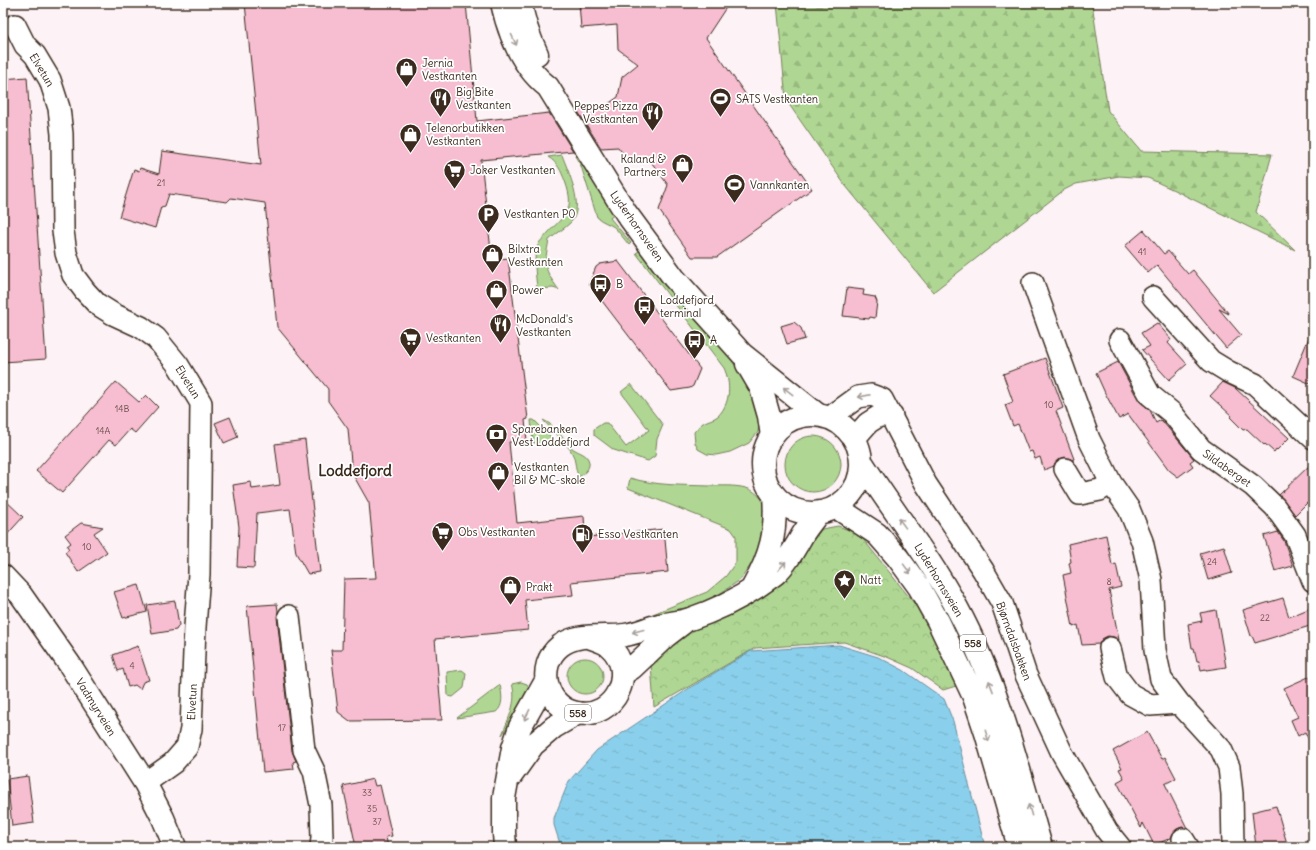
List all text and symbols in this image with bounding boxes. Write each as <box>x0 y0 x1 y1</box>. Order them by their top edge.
one-way arrow <box>511 33 518 45</box>
street label: Elvetun <box>27 51 57 89</box>
shop icon: Jernia Vestkanten <box>394 56 420 89</box>
place label: Jernia Vestkanten <box>422 56 477 83</box>
restaurant icon: Big Bite Vestkanten <box>427 85 453 118</box>
place label: Big Bite Vestkanten <box>456 85 511 112</box>
sports icon: SATS Vestkanten <box>708 86 734 119</box>
place label: SATS Vestkanten <box>736 92 818 106</box>
place label: Peppes Pizza Vestkanten <box>574 99 638 126</box>
restaurant icon: Peppes Pizza Vestkanten <box>640 99 666 132</box>
shop icon: Telenorbutikken Vestkanten <box>397 121 423 154</box>
place label: Telenorbutikken Vestkanten <box>426 121 504 148</box>
place label: Kaland & Partners <box>620 152 667 179</box>
shop icon: Kaland & Partners <box>669 152 695 185</box>
supermarket icon: Joker Vestkanten <box>442 157 468 190</box>
place label: Joker Vestkanten <box>470 163 555 177</box>
sports icon: Vannkanten <box>721 172 747 205</box>
house number: 21 <box>157 177 165 188</box>
place label: Vannkanten <box>750 178 809 192</box>
street label: Lyderhornsveien <box>607 188 667 264</box>
parking icon: Vestkanten P0 <box>476 201 502 234</box>
place label: Vestkanten P0 <box>504 207 576 221</box>
shop icon: Bilxtra Vestkanten <box>480 242 506 275</box>
place label: Bilxtra Vestkanten <box>508 242 563 269</box>
house number: 41 <box>1138 246 1146 257</box>
bus stop icon: B <box>587 271 613 304</box>
shop icon: Power <box>484 277 510 310</box>
place label: B <box>616 277 623 291</box>
place label: Power <box>512 283 544 297</box>
bus stop icon: Loddefjord terminal <box>632 293 658 326</box>
place label: Loddefjord terminal <box>660 293 714 320</box>
restaurant icon: McDonald's Vestkanten <box>487 312 513 345</box>
place label: McDonald's Vestkanten <box>516 312 573 339</box>
supermarket icon: Vestkanten <box>398 325 424 358</box>
bus stop icon: A <box>681 327 707 360</box>
place label: Vestkanten <box>426 331 481 345</box>
place label: A <box>710 333 717 347</box>
street label: Elvetun <box>172 363 204 401</box>
one-way arrow <box>782 387 793 395</box>
one-way arrow <box>858 392 871 400</box>
house number: 10 <box>1044 399 1054 410</box>
house number: 14B <box>115 403 129 414</box>
bank icon: Sparebanken Vest Loddefjord <box>483 422 509 455</box>
place label: Sparebanken Vest Loddefjord <box>512 422 590 449</box>
house number: 14A <box>96 425 110 436</box>
street label: Sildaberget <box>1200 446 1254 490</box>
shop icon: Vestkanten Bil & MC-skole <box>486 460 512 493</box>
place label: Vestkanten Bil & MC-skole <box>514 460 585 487</box>
district label: Loddefjord <box>318 461 392 480</box>
one-way arrow <box>898 518 906 529</box>
supermarket icon: Obs Vestkanten <box>430 519 456 552</box>
fuel station icon: Esso Vestkanten <box>569 521 595 554</box>
place label: Obs Vestkanten <box>458 525 535 539</box>
place label: Esso Vestkanten <box>598 527 678 541</box>
house number: 10 <box>82 541 92 552</box>
street label: Lyderhornsveien <box>912 541 966 619</box>
house number: 24 <box>1207 556 1217 567</box>
one-way arrow <box>777 561 786 572</box>
one-way arrow <box>902 563 911 574</box>
place icon: Natt <box>832 567 858 600</box>
place label: Natt <box>860 573 882 587</box>
shop icon: Prakt <box>497 574 523 607</box>
house number: 8 <box>1106 576 1112 587</box>
place label: Prakt <box>526 580 553 594</box>
street label: Bjørndalsbakken <box>993 600 1035 682</box>
house number: 22 <box>1260 612 1270 623</box>
one-way arrow <box>631 628 644 636</box>
road number: 558 <box>960 635 986 651</box>
house number: 4 <box>129 660 135 671</box>
street label: Vadmyrveien <box>73 676 119 738</box>
one-way arrow <box>986 680 994 692</box>
street label: Elvetun <box>184 683 200 721</box>
road number: 558 <box>565 705 591 721</box>
one-way arrow <box>522 709 530 721</box>
house number: 17 <box>278 722 287 733</box>
one-way arrow <box>984 729 991 742</box>
house number: 33 <box>362 787 372 798</box>
house number: 35 <box>367 803 377 814</box>
one-way arrow <box>1026 803 1033 816</box>
house number: 37 <box>372 816 382 827</box>

